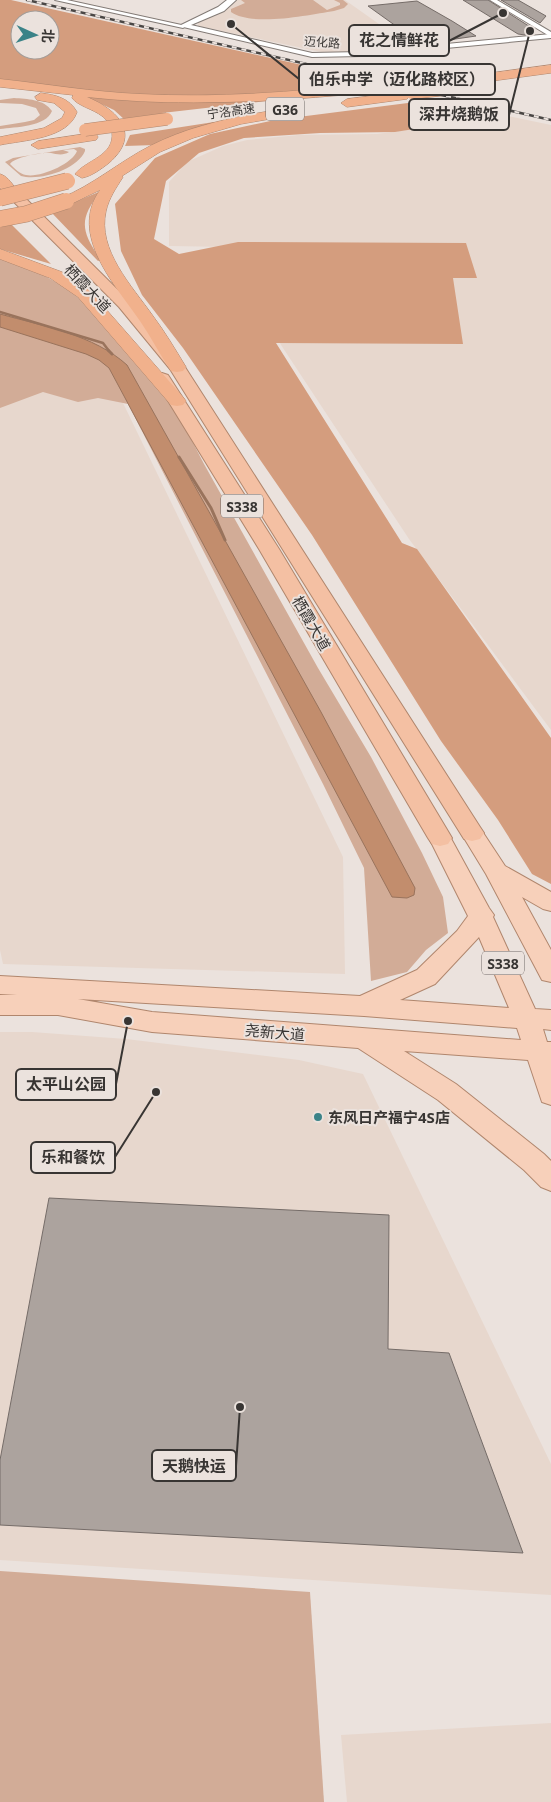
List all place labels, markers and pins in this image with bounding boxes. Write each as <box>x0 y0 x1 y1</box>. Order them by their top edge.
callout: 花之情鲜花 <box>349 25 449 56</box>
callout: 伯乐中学（迈化路校区） <box>299 64 495 95</box>
callout: 深井烧鹅饭 <box>409 99 509 130</box>
callout: 太平山公园 <box>16 1069 116 1100</box>
place label: 东风日产福宁4S店 <box>328 1107 450 1127</box>
marker: 东风日产福宁4S店 <box>312 1111 324 1123</box>
callout: 乐和餐饮 <box>31 1142 115 1173</box>
callout: 天鹅快运 <box>152 1450 236 1481</box>

